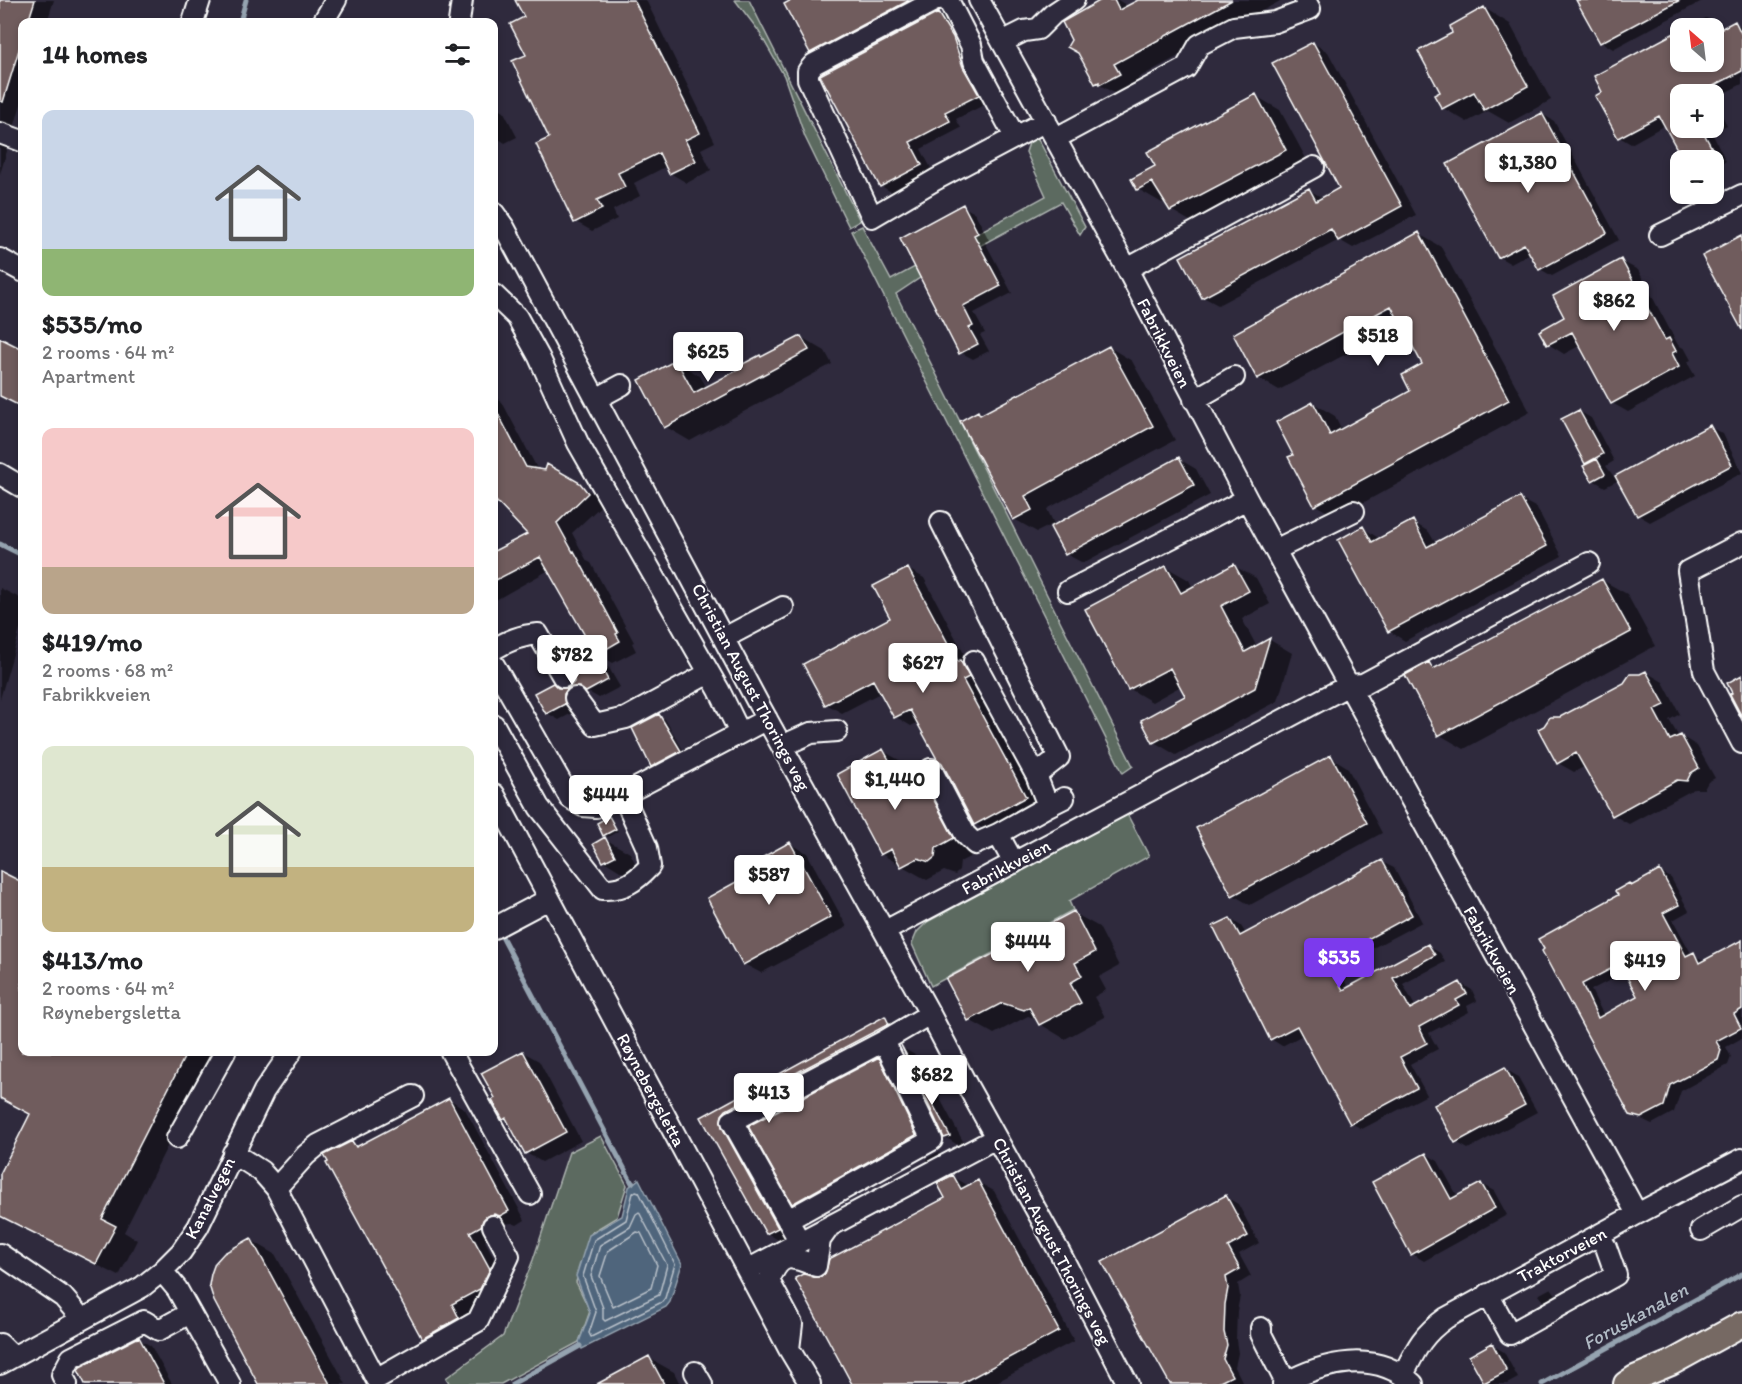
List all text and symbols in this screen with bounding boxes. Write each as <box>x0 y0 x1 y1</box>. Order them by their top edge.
north arrow <box>1670 18 1724 72</box>
map controls <box>1670 18 1724 204</box>
text: 14 homes <box>42 38 148 70</box>
icon: filters <box>441 38 474 71</box>
button: + <box>1670 84 1724 138</box>
pin: $1,380 <box>1479 143 1577 194</box>
icon: home <box>204 149 312 257</box>
text: $1,380 <box>1499 150 1557 174</box>
button: − <box>1670 150 1724 204</box>
pin: $862 <box>1578 281 1650 332</box>
text: $862 <box>1593 288 1635 312</box>
street label: Fabrikkveien <box>1132 294 1196 392</box>
text: $535/mo <box>42 308 143 340</box>
pin: $518 <box>1342 316 1414 367</box>
text: $518 <box>1358 323 1398 347</box>
pin: $625 <box>672 332 744 383</box>
text: $625 <box>687 339 729 363</box>
text: 2 rooms · 64 m² <box>42 340 174 364</box>
text: Apartment <box>42 364 135 388</box>
icon: home <box>204 467 312 575</box>
street label: Christian August Thorings veg <box>687 579 815 795</box>
text: $419/mo <box>42 626 142 658</box>
pin: $782 <box>536 635 608 686</box>
text: $782 <box>551 642 593 666</box>
pin: $627 <box>887 643 959 694</box>
text: $627 <box>902 650 944 674</box>
text: 2 rooms · 68 m² <box>42 658 173 682</box>
text: Fabrikkveien <box>42 682 151 706</box>
pin: $1,440 <box>846 760 944 811</box>
text: $1,440 <box>865 767 925 791</box>
pin: $444 <box>570 775 642 826</box>
text: $444 <box>583 782 629 806</box>
icon: home <box>204 785 312 893</box>
street label: Fabrikkveien <box>958 834 1054 900</box>
pin: $587 <box>733 855 805 906</box>
text: $587 <box>748 862 790 886</box>
street label: Fabrikkveien <box>1459 902 1525 998</box>
pin: $444 <box>992 922 1064 973</box>
text: $444 <box>1005 929 1051 953</box>
pin: $535 <box>1303 938 1375 989</box>
pin: $419 <box>1609 941 1681 992</box>
text: $413/mo <box>42 944 143 976</box>
text: $535 <box>1318 945 1360 969</box>
text: $419 <box>1624 948 1666 972</box>
text: 2 rooms · 64 m² <box>42 976 174 1000</box>
text: Røynebergsletta <box>42 1000 181 1024</box>
street label: Røynebergsletta <box>612 1030 690 1151</box>
pin: $682 <box>896 1055 968 1106</box>
text: $682 <box>911 1062 953 1086</box>
pin: $413 <box>733 1073 805 1124</box>
text: $413 <box>748 1080 790 1104</box>
street label: Christian August Thorings veg <box>988 1133 1116 1349</box>
street label: Kanalvegen <box>180 1153 240 1243</box>
street label: Traktorveien <box>1514 1222 1610 1288</box>
water label: Foruskanalen <box>1578 1277 1692 1355</box>

